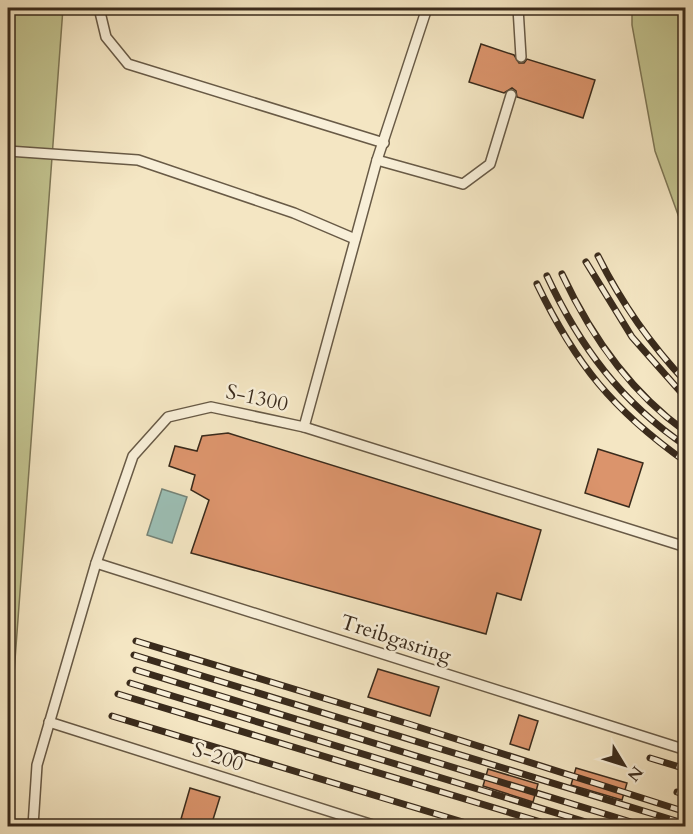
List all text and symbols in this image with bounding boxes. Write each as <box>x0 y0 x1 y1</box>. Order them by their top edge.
street label: S-1300 <box>223 377 291 419</box>
street label: Treibgasring <box>337 607 455 671</box>
street label: S-200 <box>189 735 247 779</box>
north arrow <box>594 735 654 795</box>
text: N <box>622 761 648 786</box>

